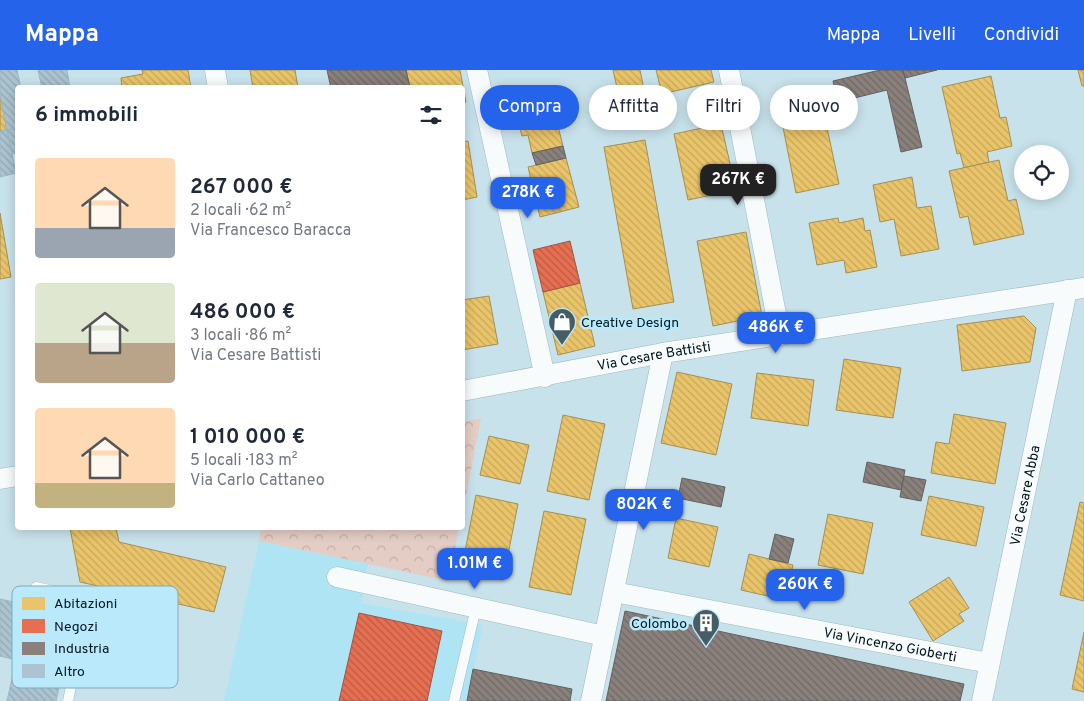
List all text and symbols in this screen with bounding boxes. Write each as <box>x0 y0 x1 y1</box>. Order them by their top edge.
text: Mappa <box>25 20 99 50</box>
text: Mappa <box>827 24 880 47</box>
text: Livelli <box>908 24 956 47</box>
text: Condividi <box>984 24 1059 47</box>
chip: Compra <box>480 85 579 130</box>
chip: Affitta <box>589 85 677 130</box>
chip: Filtri <box>687 85 760 130</box>
chip: Nuovo <box>770 85 858 130</box>
icon: filters <box>417 101 445 129</box>
text: 6 immobili <box>35 102 138 129</box>
map controls <box>1014 145 1069 200</box>
button: locate <box>1014 145 1069 200</box>
pin: 267K € <box>697 164 779 206</box>
text: 267K € <box>711 170 765 190</box>
text: 267 000 € <box>190 174 293 201</box>
pin: 278K € <box>487 176 569 219</box>
icon: home <box>75 178 135 238</box>
text: 278K € <box>501 183 555 203</box>
text: 2 locali · 62 m² <box>190 201 291 221</box>
text: Via Francesco Baracca <box>190 221 351 241</box>
text: 486 000 € <box>190 299 295 326</box>
icon: home <box>75 303 135 363</box>
shop icon: Creative Design <box>547 307 577 346</box>
pin: 486K € <box>735 312 817 354</box>
place label: Creative Design <box>581 315 679 332</box>
text: 486K € <box>748 318 804 338</box>
text: 3 locali · 86 m² <box>190 326 291 346</box>
street label: Via Cesare Battisti <box>596 339 712 375</box>
text: Via Cesare Battisti <box>190 346 321 366</box>
text: 1 010 000 € <box>190 424 305 451</box>
icon: home <box>75 428 135 488</box>
street label: Via Cesare Abba <box>1007 444 1045 547</box>
text: 5 locali · 183 m² <box>190 451 298 471</box>
text: Via Carlo Cattaneo <box>190 471 325 491</box>
pin: 802K € <box>603 488 685 531</box>
text: 802K € <box>616 495 672 515</box>
pin: 1.01M € <box>429 548 521 590</box>
text: 1.01M € <box>448 554 502 574</box>
pin: 260K € <box>764 568 846 611</box>
text: 260K € <box>777 575 833 595</box>
legend <box>12 586 178 688</box>
text: Abitazioni <box>54 596 117 613</box>
building icon: Colombo <box>691 608 721 647</box>
place label: Colombo <box>631 616 687 633</box>
text: Negozi <box>54 619 98 636</box>
street label: Via Vincenzo Gioberti <box>822 625 958 667</box>
text: Industria <box>54 641 109 658</box>
text: Altro <box>54 664 85 681</box>

